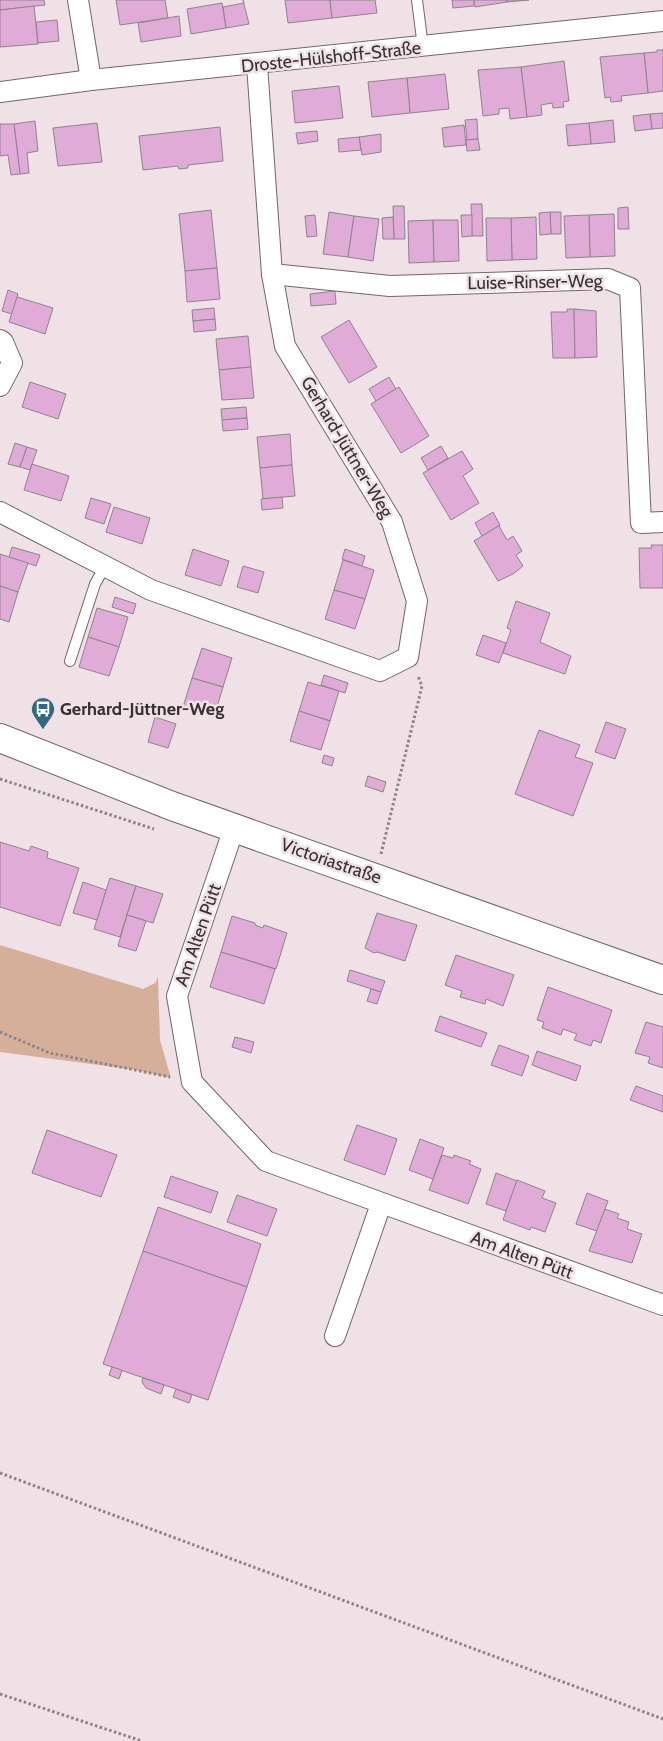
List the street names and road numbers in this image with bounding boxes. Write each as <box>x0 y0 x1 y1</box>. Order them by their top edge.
street label: Droste-Hülshoff-Straße <box>240 37 422 77</box>
street label: Luise-Rinser-Weg <box>467 270 604 294</box>
street label: Gerhard-Jüttner-Weg <box>296 372 398 523</box>
street label: Victoriastraße <box>278 834 384 888</box>
street label: Am Alten Pütt <box>170 881 226 989</box>
street label: Am Alten Pütt <box>468 1226 576 1284</box>

